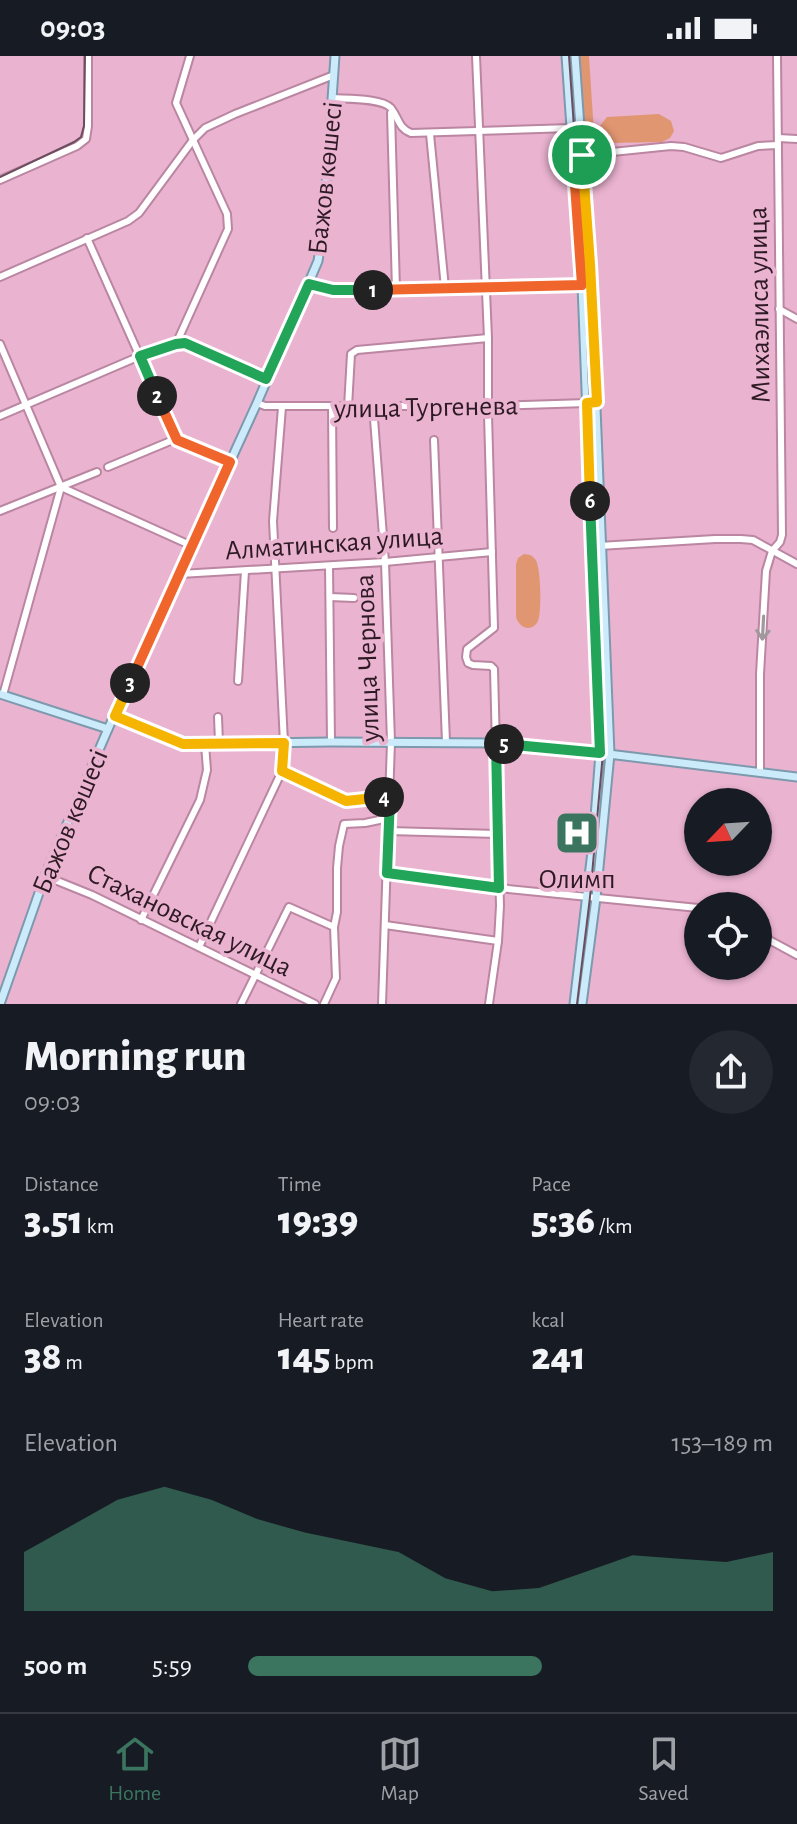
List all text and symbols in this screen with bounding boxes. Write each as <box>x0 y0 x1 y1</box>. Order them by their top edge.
text: 09:03 <box>40 13 106 43</box>
street label: Бажов көшесі <box>304 100 348 256</box>
pin <box>548 121 616 189</box>
icon: arrive <box>560 133 604 177</box>
street label: Михаэлиса улица <box>744 206 776 404</box>
pin: 1 <box>353 270 393 310</box>
text: 1 <box>369 279 377 301</box>
pin: 2 <box>137 376 177 416</box>
text: 2 <box>152 385 162 407</box>
street label: улица Тургенева <box>333 392 519 424</box>
pin: 6 <box>570 481 610 521</box>
text: 6 <box>585 490 595 512</box>
street label: Алматинская улица <box>224 522 444 566</box>
street label: улица Чернова <box>351 573 385 743</box>
one-way arrow <box>755 614 770 641</box>
pin: 3 <box>110 663 150 703</box>
text: 3 <box>125 672 135 694</box>
pin: 5 <box>484 724 524 764</box>
text: 5 <box>499 733 509 755</box>
street label: Бажов көшесі <box>28 745 114 898</box>
pin: 4 <box>364 777 404 817</box>
text: 4 <box>378 786 390 808</box>
north arrow <box>684 788 772 876</box>
map controls <box>684 788 772 980</box>
hospital icon: Олимп <box>553 809 601 857</box>
street label: Стахановская улица <box>82 859 296 983</box>
place label: Олимп <box>538 866 616 894</box>
button: locate <box>684 892 772 980</box>
button: share <box>689 1030 773 1114</box>
text: Morning run <box>24 1035 247 1079</box>
text: 09:03 <box>24 1089 80 1115</box>
text: Distance <box>24 1173 99 1195</box>
text: Time <box>278 1173 322 1195</box>
text: Pace <box>531 1173 571 1195</box>
text: 3.51 <box>24 1201 83 1241</box>
text: 19:39 <box>278 1201 358 1241</box>
text: 5:36 <box>531 1201 595 1241</box>
text: km <box>83 1215 114 1237</box>
text: /km <box>595 1215 633 1237</box>
text: Elevation <box>24 1309 104 1331</box>
text: Heart rate <box>278 1309 364 1331</box>
text: kcal <box>531 1309 565 1331</box>
text: 38 <box>24 1337 62 1377</box>
text: 145 <box>278 1337 330 1377</box>
text: 241 <box>531 1337 586 1377</box>
text: m <box>62 1351 83 1373</box>
text: bpm <box>330 1351 374 1373</box>
text: Elevation <box>24 1430 118 1456</box>
text: 153–189 m <box>672 1430 773 1456</box>
text: 500 m <box>24 1653 87 1679</box>
text: 5:59 <box>152 1653 192 1679</box>
tab: Home <box>108 1732 161 1806</box>
tab: Map <box>378 1732 422 1806</box>
tab: Saved <box>638 1732 689 1806</box>

